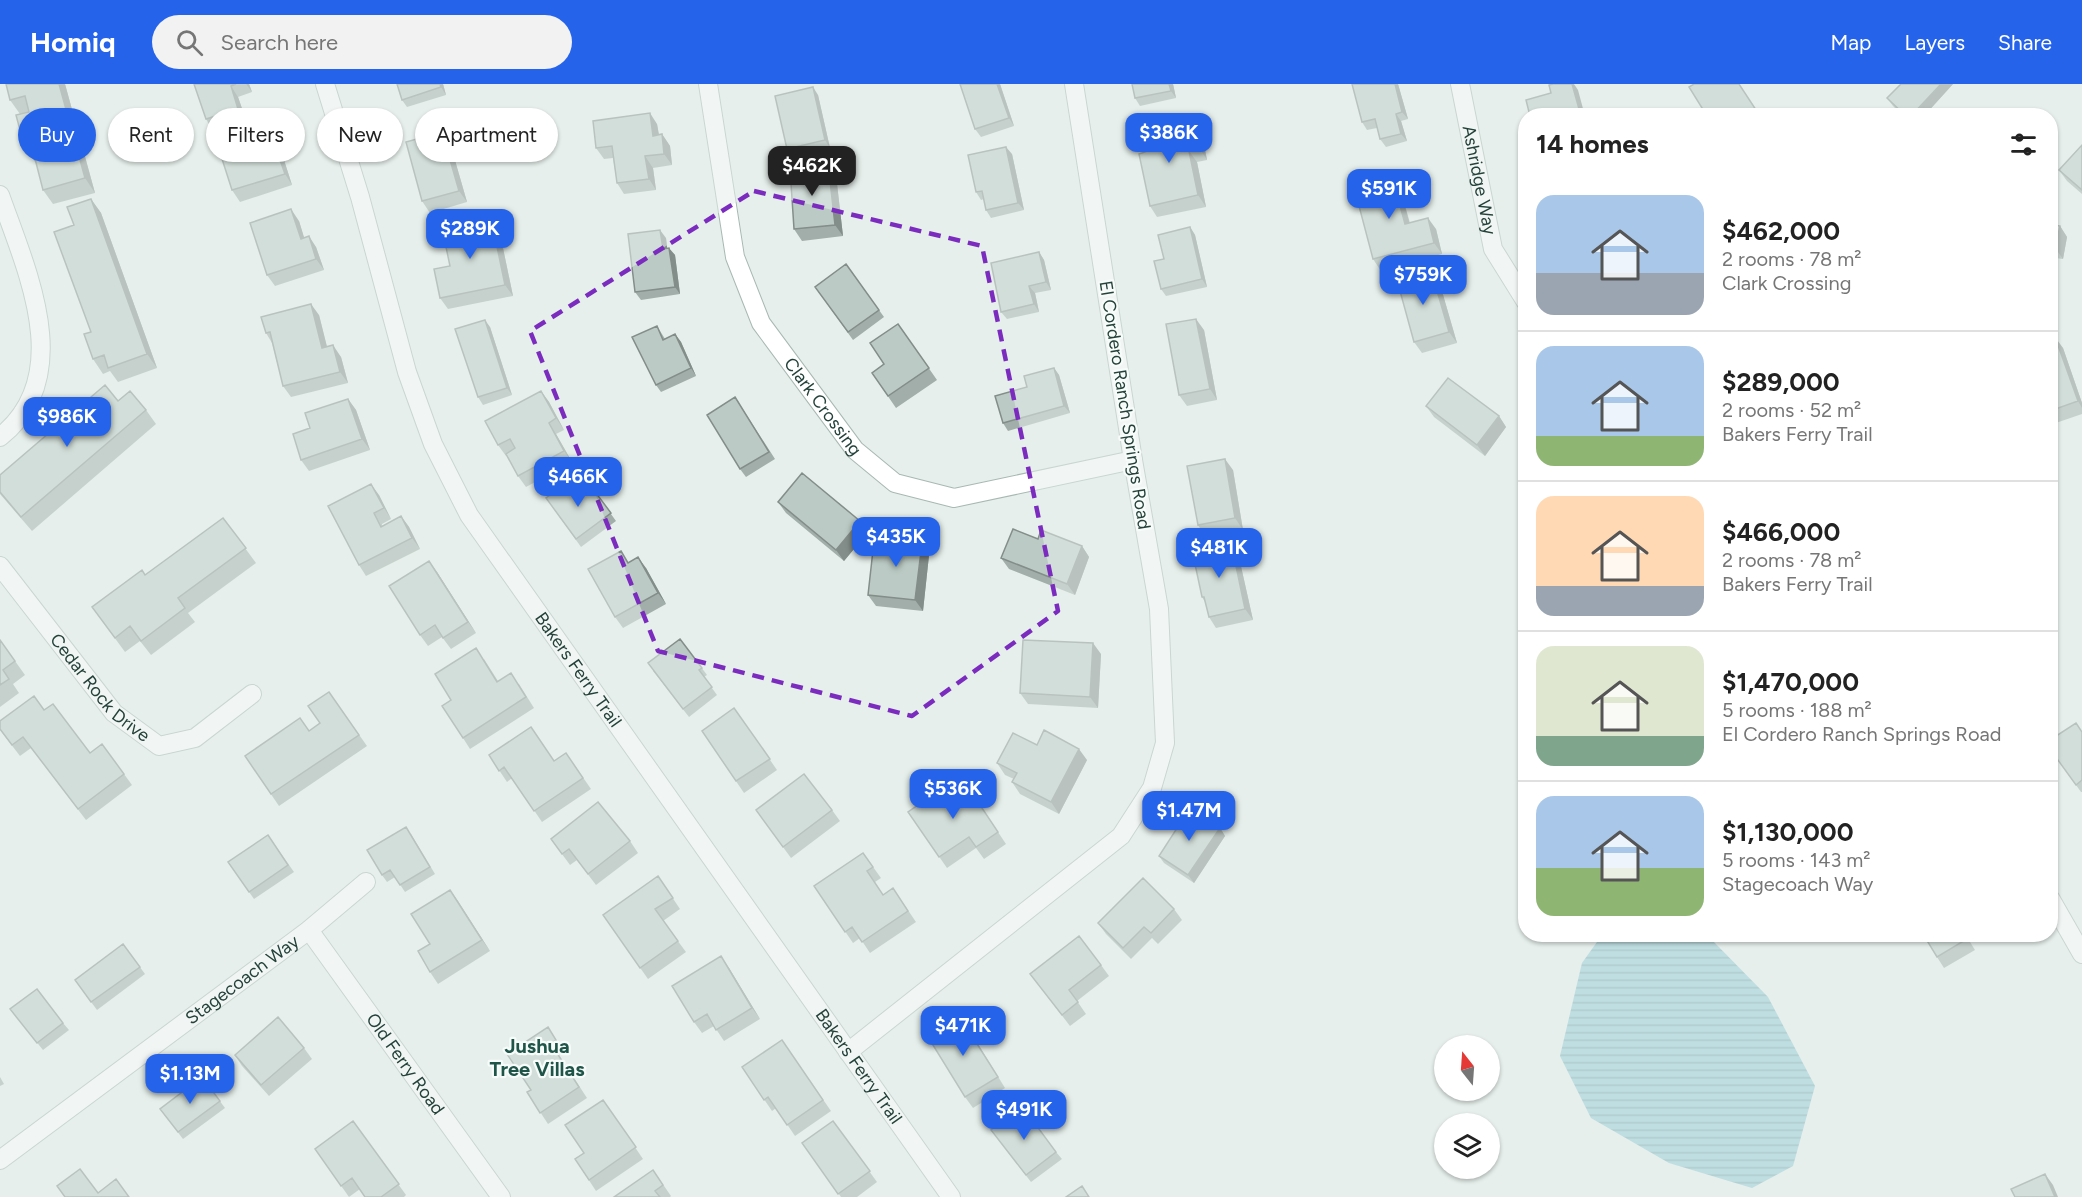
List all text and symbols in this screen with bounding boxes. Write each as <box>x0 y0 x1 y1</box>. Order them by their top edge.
search box <box>152 15 572 69</box>
text: Homiq <box>30 25 116 59</box>
icon: search <box>173 26 206 59</box>
text: Search here <box>221 29 338 56</box>
text: Map <box>1831 30 1871 55</box>
text: Layers <box>1904 30 1965 55</box>
text: Share <box>1998 30 2052 55</box>
chip: Buy <box>18 108 96 162</box>
chip: Rent <box>108 108 194 162</box>
chip: Filters <box>206 108 305 162</box>
chip: New <box>317 108 403 162</box>
chip: Apartment <box>415 108 558 162</box>
pin: $386K <box>1127 113 1211 164</box>
text: $386K <box>1139 120 1199 144</box>
street label: Ashridge Way <box>1458 123 1501 237</box>
text: 14 homes <box>1536 128 1649 160</box>
icon: filters <box>2007 128 2040 161</box>
pin: $462K <box>770 146 854 197</box>
text: $462K <box>782 153 842 177</box>
pin: $591K <box>1347 169 1431 220</box>
text: $591K <box>1361 176 1417 200</box>
pin: $289K <box>428 209 512 260</box>
text: $462,000 <box>1722 215 1840 247</box>
text: $289K <box>440 216 500 240</box>
icon: home <box>1584 219 1656 291</box>
text: 2 rooms · 78 m² <box>1722 247 1862 271</box>
pin: $759K <box>1381 255 1465 306</box>
text: $759K <box>1394 262 1452 286</box>
text: Clark Crossing <box>1722 271 1851 295</box>
street label: El Cordero Ranch Springs Road <box>1094 279 1156 531</box>
street label: Clark Crossing <box>779 353 866 460</box>
text: $289,000 <box>1722 366 1840 398</box>
icon: home <box>1584 370 1656 442</box>
pin: $986K <box>25 397 109 448</box>
text: 2 rooms · 52 m² <box>1722 398 1861 422</box>
text: $986K <box>37 404 97 428</box>
text: Bakers Ferry Trail <box>1722 422 1873 446</box>
pin: $466K <box>536 457 620 508</box>
text: $466K <box>548 464 608 488</box>
text: $466,000 <box>1722 516 1840 548</box>
pin: $435K <box>854 517 938 568</box>
icon: home <box>1584 520 1656 592</box>
text: $435K <box>866 524 926 548</box>
pin: $481K <box>1177 528 1261 579</box>
text: $481K <box>1190 535 1248 559</box>
text: 2 rooms · 78 m² <box>1722 548 1862 572</box>
text: Bakers Ferry Trail <box>1722 572 1873 596</box>
street label: Bakers Ferry Trail <box>530 608 626 731</box>
street label: Cedar Rock Drive <box>45 629 154 747</box>
text: $1,470,000 <box>1722 666 1859 698</box>
icon: home <box>1584 670 1656 742</box>
text: 5 rooms · 188 m² <box>1722 698 1872 722</box>
text: El Cordero Ranch Springs Road <box>1722 722 2001 746</box>
pin: $536K <box>911 769 995 820</box>
text: $536K <box>924 776 982 800</box>
pin: $1.47M <box>1140 791 1238 842</box>
text: $1.47M <box>1156 798 1222 822</box>
text: $1,130,000 <box>1722 816 1854 848</box>
icon: home <box>1584 820 1656 892</box>
text: 5 rooms · 143 m² <box>1722 848 1870 872</box>
text: Stagecoach Way <box>1722 872 1873 896</box>
street label: Stagecoach Way <box>181 930 304 1029</box>
street label: Bakers Ferry Trail <box>811 1005 907 1128</box>
pin: $471K <box>921 1006 1005 1057</box>
street label: Old Ferry Road <box>361 1009 449 1119</box>
text: $471K <box>935 1013 991 1037</box>
district label: Jushua Tree Villas <box>490 1034 584 1081</box>
north arrow <box>1434 1035 1500 1101</box>
map controls <box>1434 1035 1500 1179</box>
pin: $1.13M <box>141 1054 239 1105</box>
text: $1.13M <box>159 1061 221 1085</box>
pin: $491K <box>982 1090 1066 1141</box>
text: $491K <box>995 1097 1053 1121</box>
button: layers <box>1434 1113 1500 1179</box>

